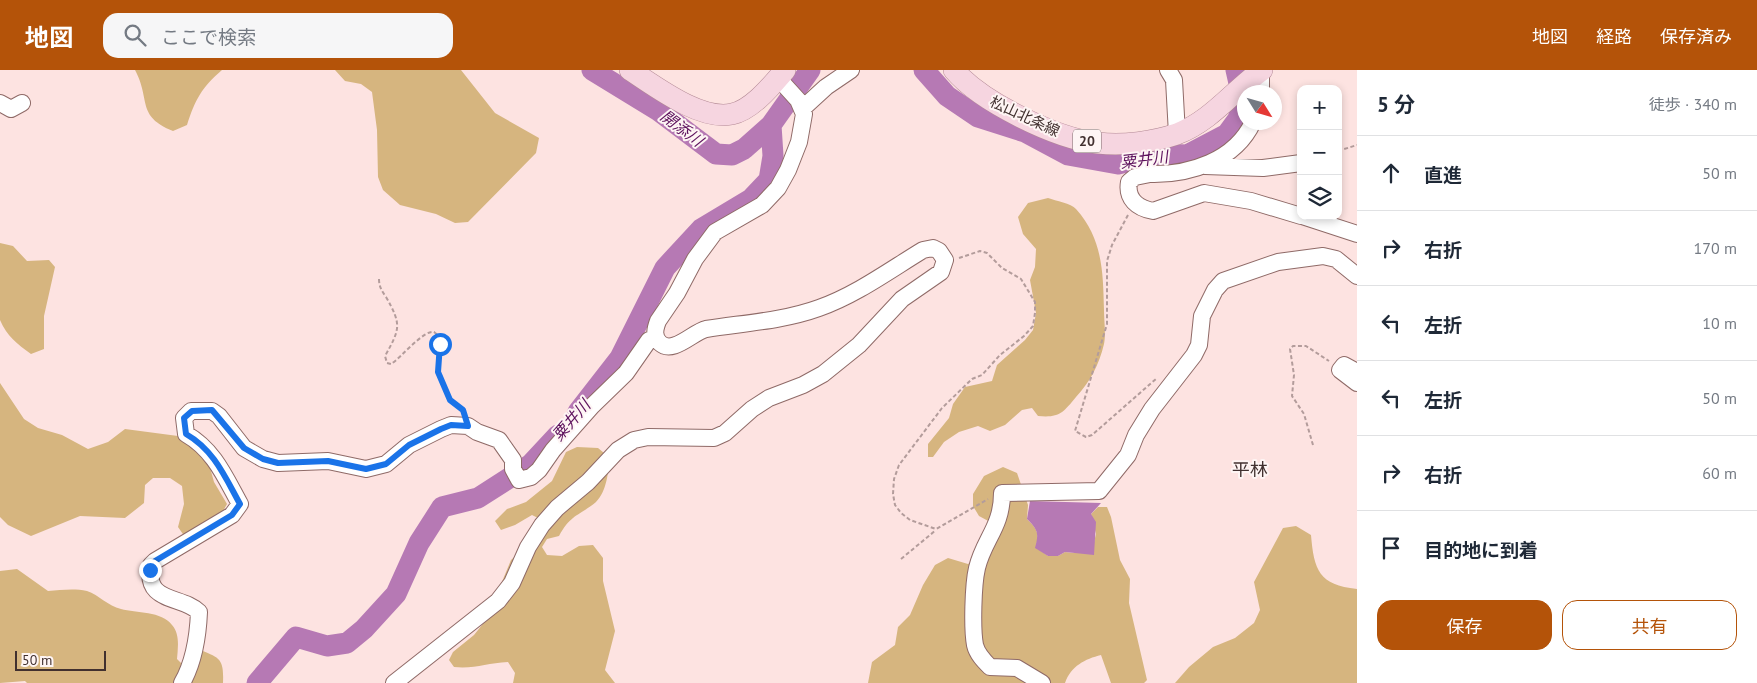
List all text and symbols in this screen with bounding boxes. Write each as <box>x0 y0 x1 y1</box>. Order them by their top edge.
search box <box>103 13 453 58</box>
icon: search <box>121 21 149 49</box>
text: 地図 <box>25 22 73 53</box>
text: ここで検索 <box>161 25 256 49</box>
text: 地図 <box>1532 25 1568 48</box>
text: 経路 <box>1596 25 1632 48</box>
text: 保存済み <box>1660 25 1732 48</box>
north arrow <box>1237 85 1282 130</box>
map controls <box>1297 85 1342 220</box>
button: + <box>1297 85 1342 130</box>
text: 5 分 <box>1377 91 1415 118</box>
street label: 松山北条線 <box>987 92 1063 140</box>
text: 徒歩 · 340 m <box>1649 94 1737 114</box>
water label: 開添川 <box>657 106 709 152</box>
road number: 20 <box>1073 129 1101 152</box>
button: − <box>1297 130 1342 175</box>
water label: 粟井川 <box>1119 146 1171 172</box>
icon: ahead <box>1377 159 1405 187</box>
text: 直進 <box>1424 163 1462 187</box>
text: 50 m <box>1702 163 1737 183</box>
button: layers <box>1297 175 1342 220</box>
icon: right <box>1377 234 1405 262</box>
text: 右折 <box>1424 238 1462 262</box>
text: 170 m <box>1694 238 1737 258</box>
icon: left <box>1377 309 1405 337</box>
text: 左折 <box>1424 313 1462 337</box>
text: 10 m <box>1702 313 1737 333</box>
route start <box>429 333 452 356</box>
icon: left <box>1377 384 1405 412</box>
text: 左折 <box>1424 388 1462 412</box>
text: 50 m <box>1702 388 1737 408</box>
water label: 粟井川 <box>548 394 596 445</box>
district label: 平林 <box>1232 458 1268 481</box>
icon: right <box>1377 459 1405 487</box>
text: 右折 <box>1424 463 1462 487</box>
text: 60 m <box>1702 463 1737 483</box>
icon: arrive <box>1377 534 1405 562</box>
text: 目的地に到着 <box>1424 538 1538 562</box>
route end <box>139 559 162 582</box>
button: 保存 <box>1377 600 1552 650</box>
button: 共有 <box>1562 600 1737 650</box>
scale bar <box>15 648 106 671</box>
text: 50 m <box>22 651 52 669</box>

